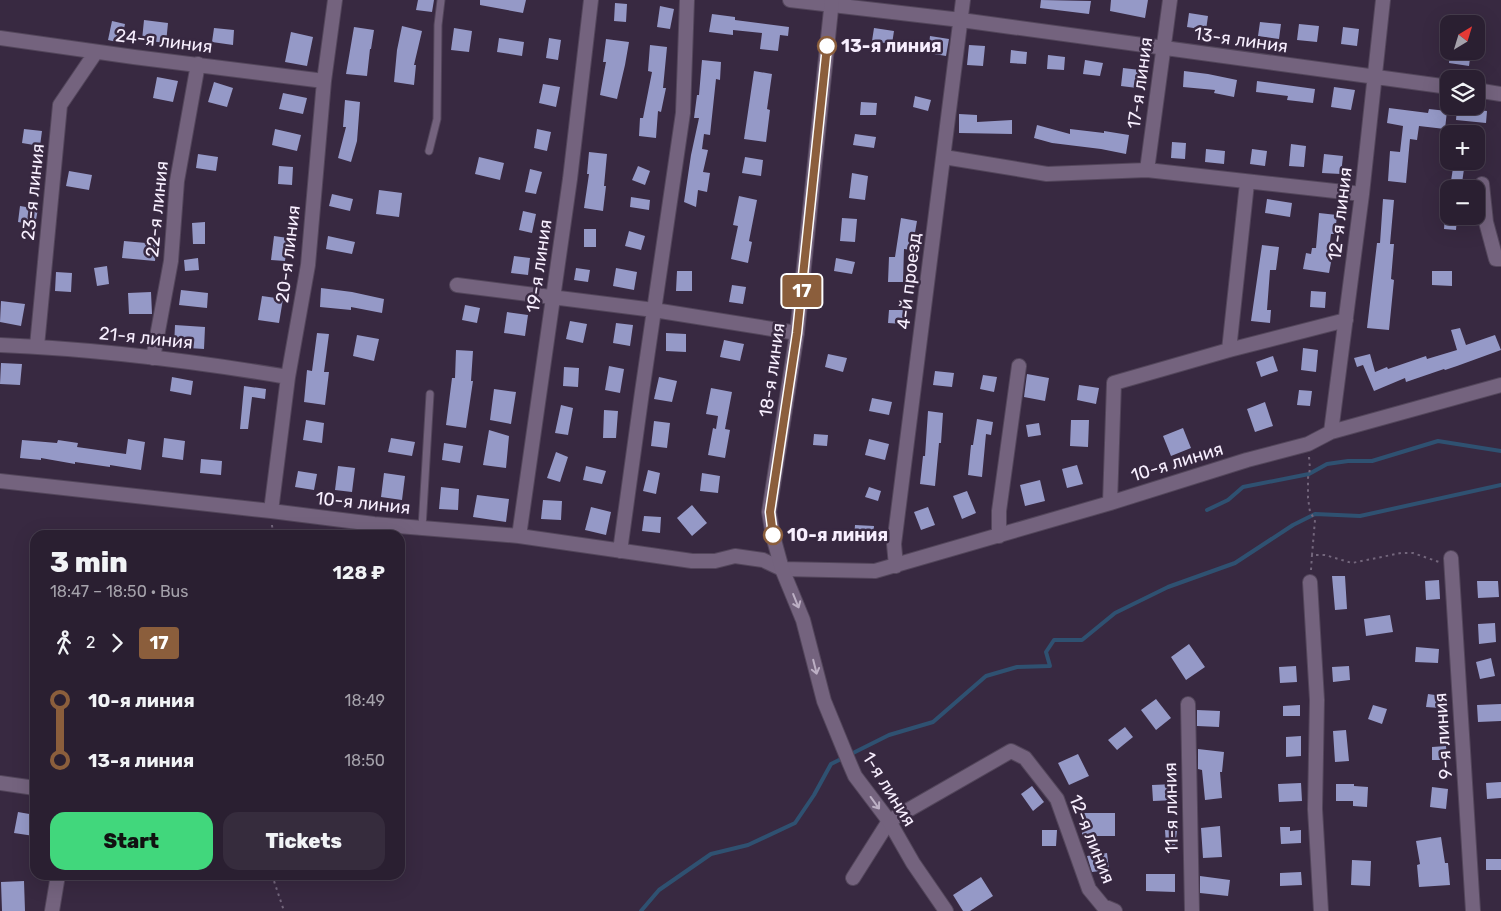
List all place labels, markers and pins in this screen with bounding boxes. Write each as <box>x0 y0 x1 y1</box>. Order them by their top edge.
place label: 13-я линия <box>841 35 942 57</box>
marker: 13-я линия <box>817 36 837 56</box>
place label: 10-я линия <box>787 524 888 546</box>
marker: 10-я линия <box>763 525 783 545</box>

